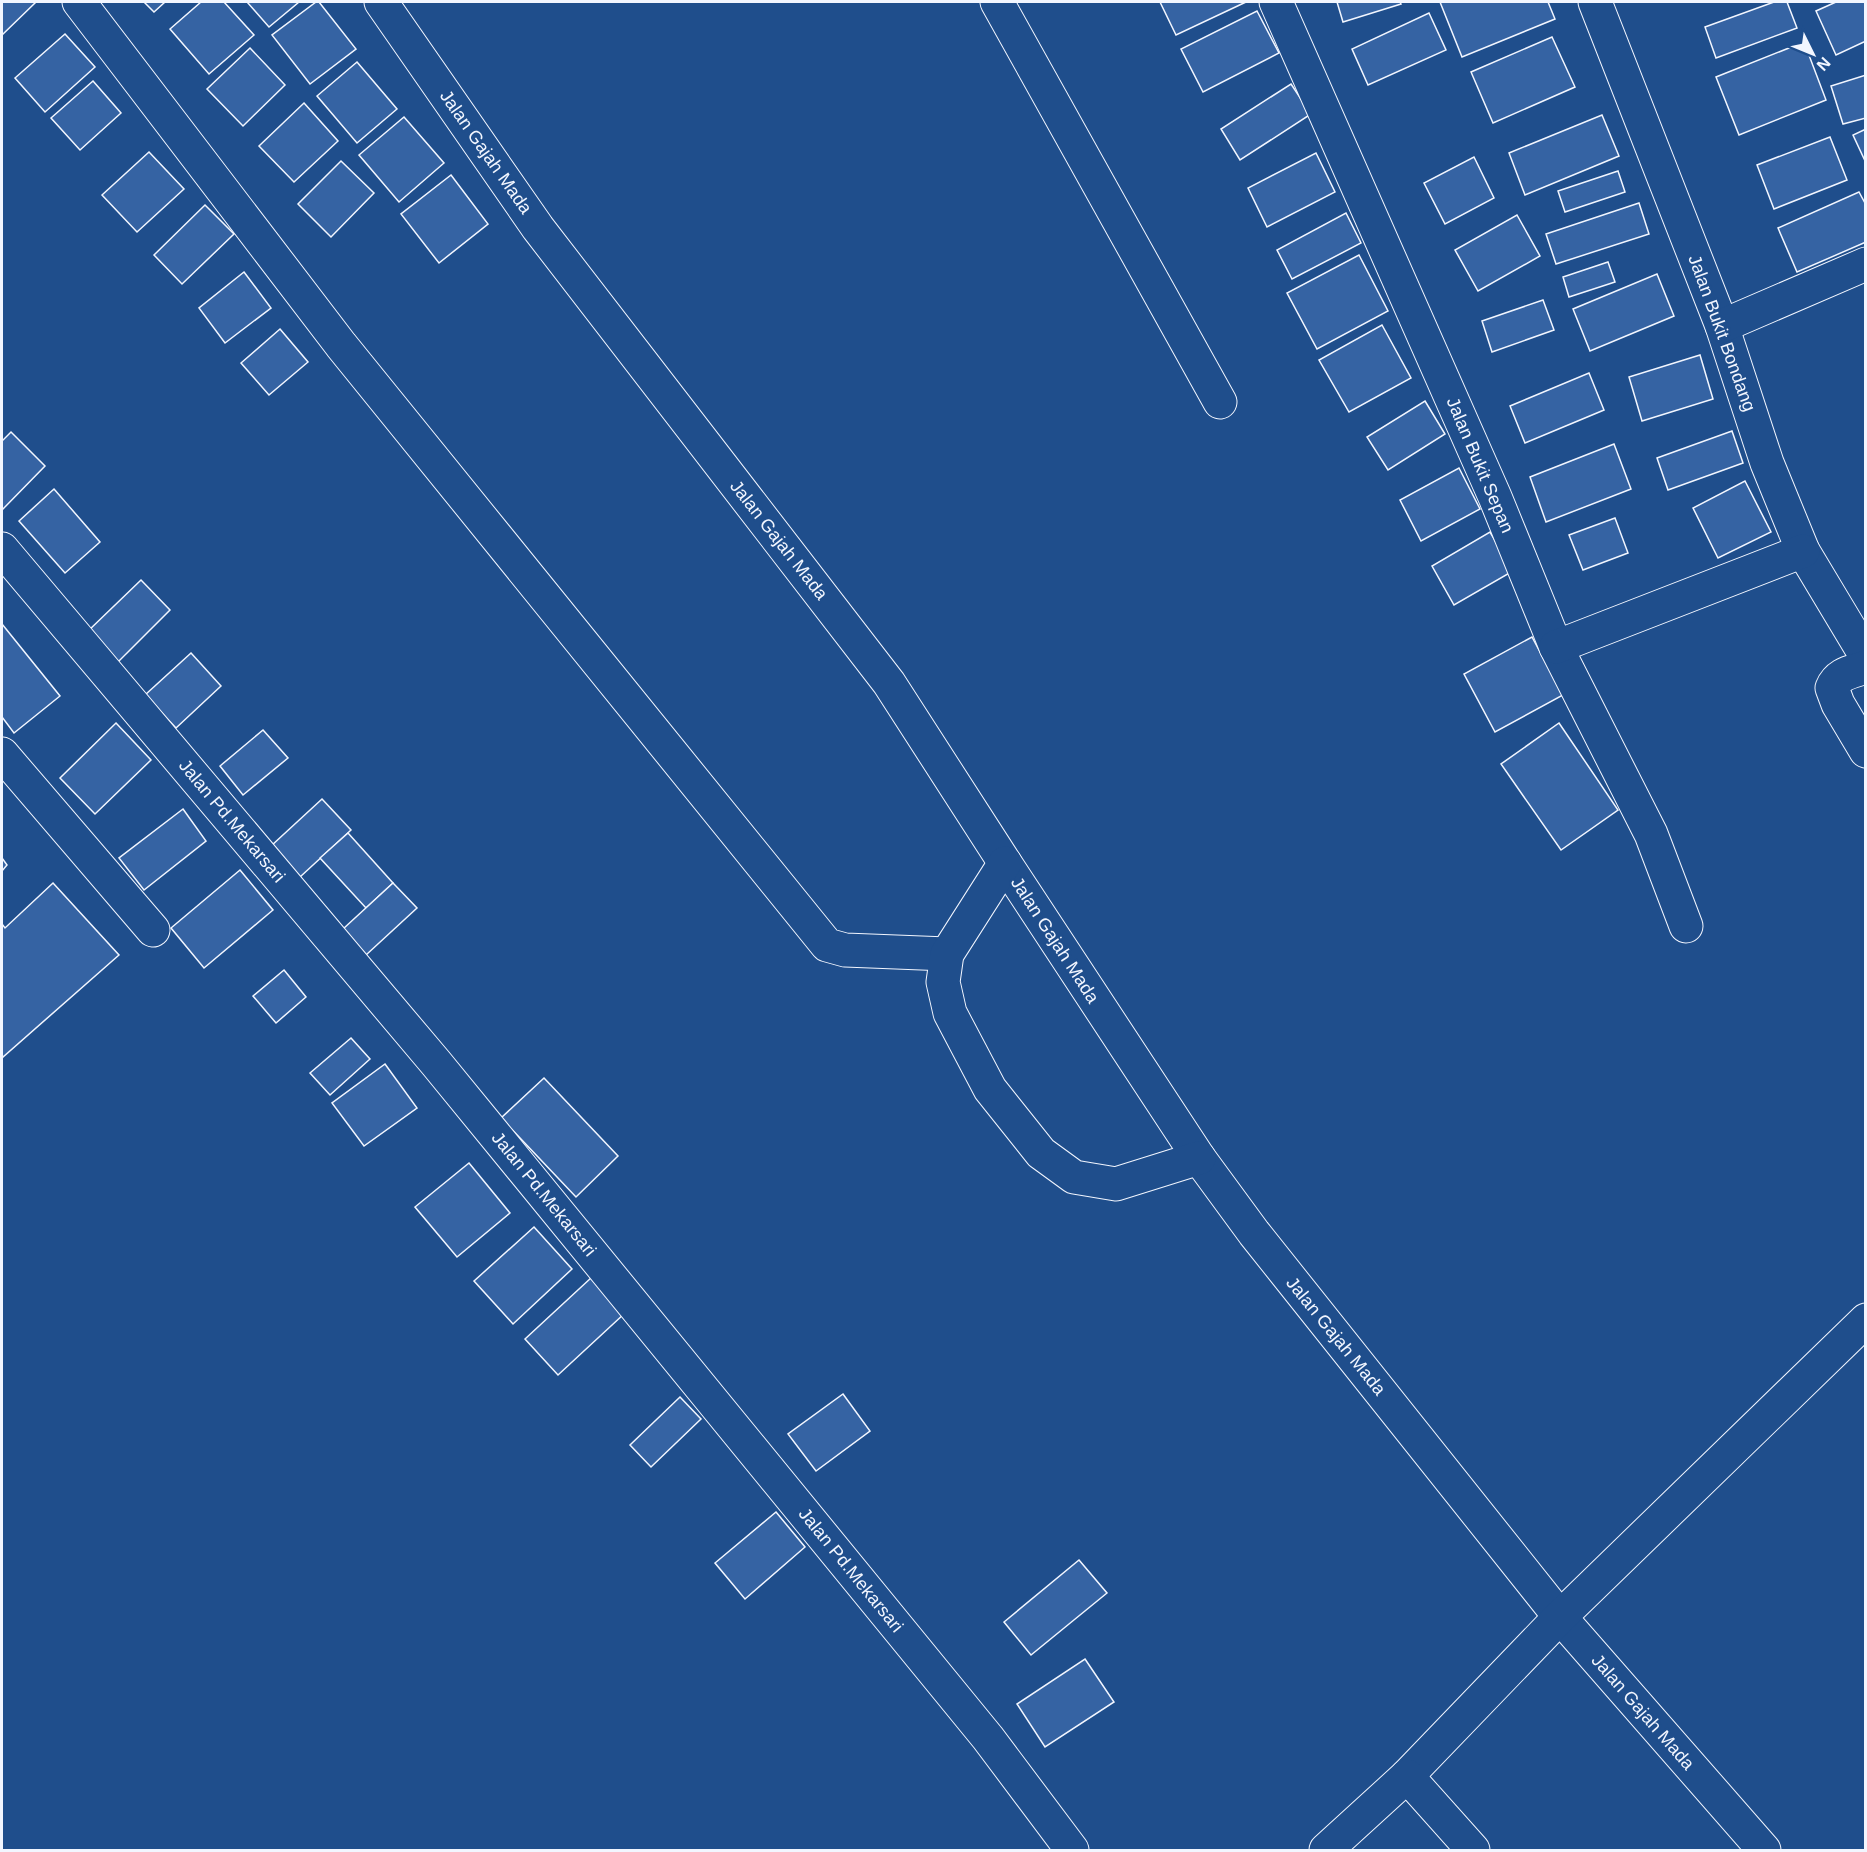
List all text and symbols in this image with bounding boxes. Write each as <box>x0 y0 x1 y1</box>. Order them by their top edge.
north arrow <box>1783 24 1843 84</box>
text: N <box>1813 54 1834 74</box>
street label: Jalan Gajah Mada <box>436 86 537 218</box>
street label: Jalan Bukit Bondang <box>1684 252 1760 414</box>
street label: Jalan Bukit Sepan <box>1442 394 1518 536</box>
street label: Jalan Gajah Mada <box>726 476 832 604</box>
street label: Jalan Pd.Mekarsari <box>175 756 289 886</box>
street label: Jalan Gajah Mada <box>1007 873 1104 1008</box>
street label: Jalan Pd.Mekarsari <box>488 1128 600 1260</box>
street label: Jalan Gajah Mada <box>1282 1273 1390 1400</box>
street label: Jalan Pd.Mekarsari <box>795 1504 907 1636</box>
street label: Jalan Gajah Mada <box>1588 1650 1699 1774</box>

